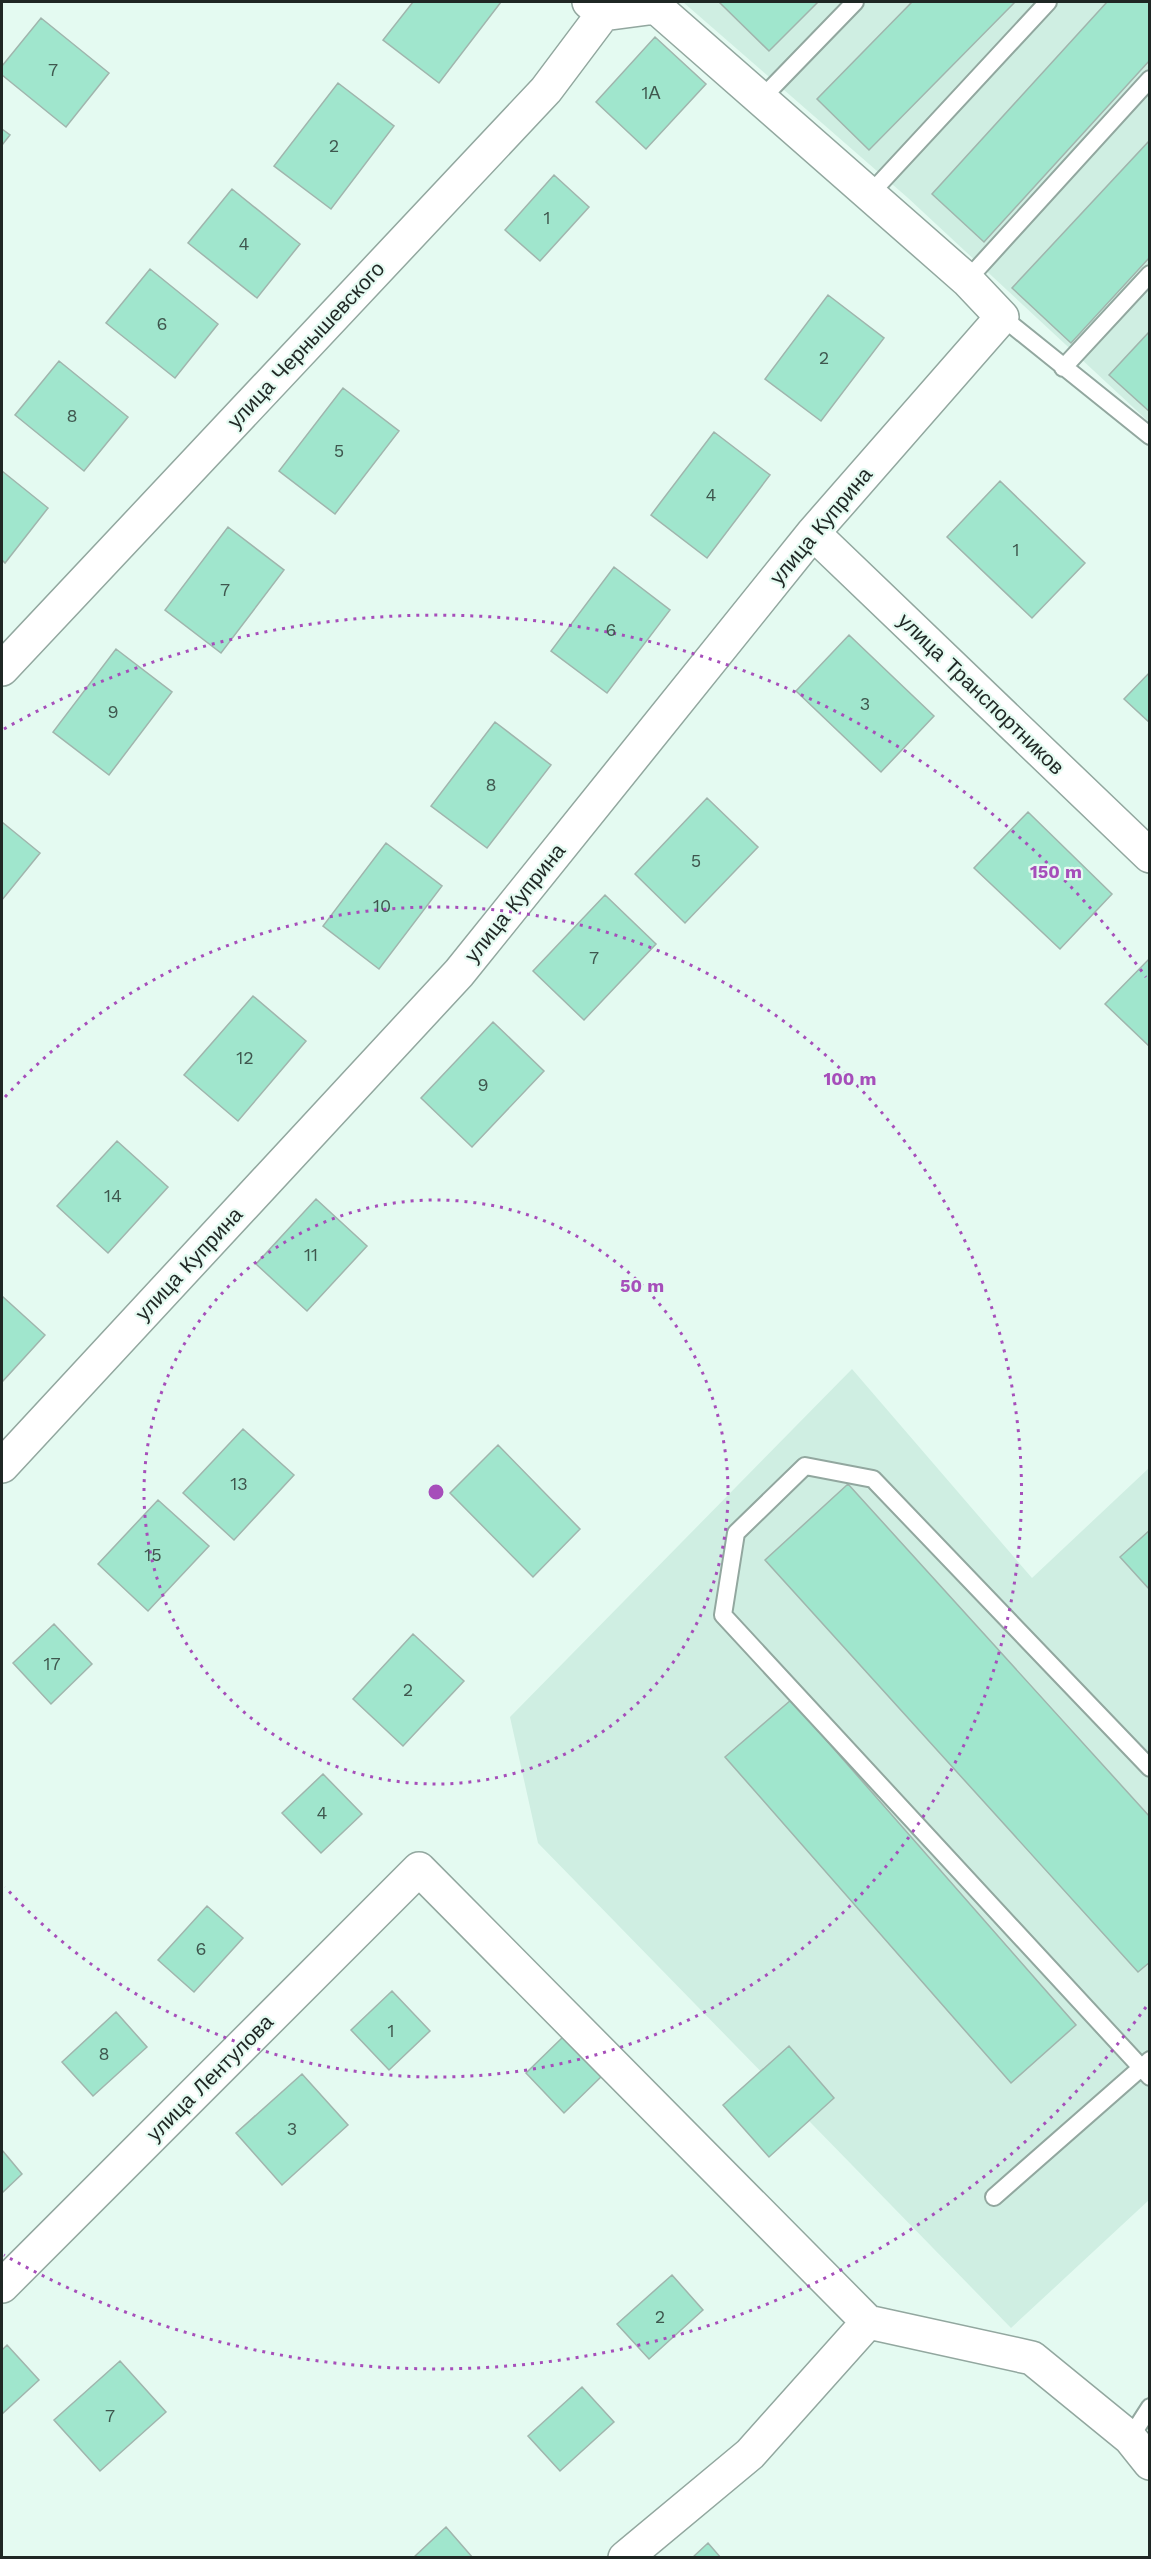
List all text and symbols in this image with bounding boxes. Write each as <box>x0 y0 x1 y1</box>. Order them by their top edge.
house number: 7 <box>48 59 58 80</box>
house number: 1А <box>641 82 661 103</box>
house number: 2 <box>329 135 339 156</box>
house number: 1 <box>543 207 551 228</box>
house number: 4 <box>239 233 250 254</box>
street label: улица Чернышевского <box>222 256 389 433</box>
house number: 6 <box>157 313 167 334</box>
house number: 2 <box>819 347 829 368</box>
house number: 8 <box>66 405 78 426</box>
house number: 5 <box>334 440 344 461</box>
street label: улица Куприна <box>764 462 877 590</box>
house number: 4 <box>706 484 717 505</box>
house number: 1 <box>1012 539 1020 560</box>
house number: 7 <box>220 579 230 600</box>
street label: улица Транспортников <box>893 608 1070 780</box>
house number: 6 <box>606 619 616 640</box>
house number: 3 <box>860 693 870 714</box>
house number: 9 <box>107 701 119 722</box>
house number: 8 <box>485 774 497 795</box>
street label: улица Куприна <box>459 838 570 967</box>
house number: 5 <box>691 850 701 871</box>
text: 150 m <box>1030 861 1082 882</box>
house number: 10 <box>373 895 391 916</box>
house number: 7 <box>589 947 599 968</box>
house number: 12 <box>236 1047 254 1068</box>
text: 100 m <box>823 1068 877 1089</box>
house number: 9 <box>477 1074 489 1095</box>
house number: 14 <box>104 1185 122 1206</box>
street label: улица Куприна <box>130 1202 248 1325</box>
house number: 11 <box>304 1244 318 1265</box>
text: 50 m <box>620 1275 664 1296</box>
house number: 13 <box>230 1473 248 1494</box>
centre of rings <box>426 1482 446 1502</box>
house number: 15 <box>144 1544 162 1565</box>
house number: 17 <box>43 1653 61 1674</box>
house number: 2 <box>403 1679 413 1700</box>
house number: 4 <box>317 1802 328 1823</box>
house number: 6 <box>196 1938 206 1959</box>
street label: улица Лентулова <box>141 2009 278 2146</box>
house number: 1 <box>387 2020 395 2041</box>
house number: 8 <box>98 2043 110 2064</box>
house number: 3 <box>287 2118 297 2139</box>
house number: 2 <box>655 2306 665 2327</box>
house number: 7 <box>105 2405 115 2426</box>

